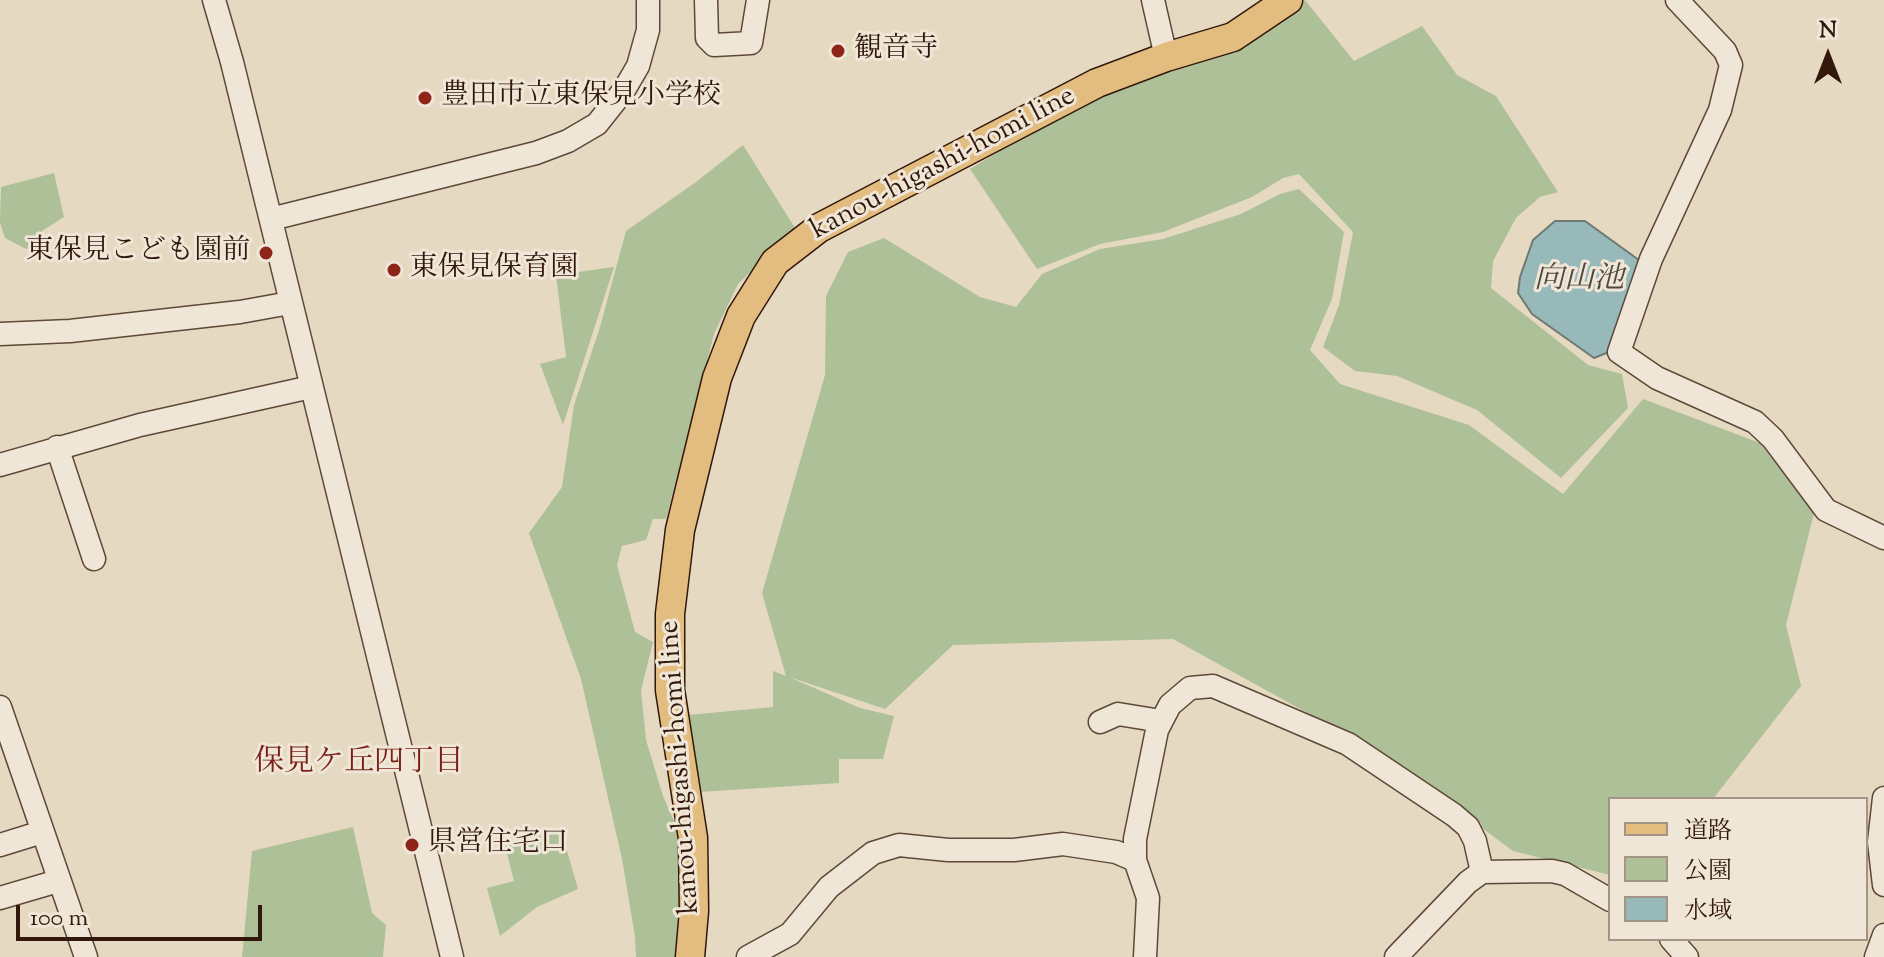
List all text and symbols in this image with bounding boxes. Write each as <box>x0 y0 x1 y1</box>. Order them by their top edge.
north arrow <box>1788 16 1868 96</box>
text: N <box>1819 16 1837 48</box>
place label: 観音寺 <box>854 34 938 68</box>
marker: 観音寺 <box>829 42 847 60</box>
place label: 豊田市立東保見小学校 <box>441 81 721 115</box>
street label: kanou-higashi-homi line <box>806 81 1082 249</box>
marker: 豊田市立東保見小学校 <box>416 89 434 107</box>
place label: 東保見こども園前 <box>26 236 250 270</box>
marker: 東保見こども園前 <box>257 244 275 262</box>
place label: 東保見保育園 <box>410 253 578 287</box>
marker: 東保見保育園 <box>385 261 403 279</box>
water label: 向山池 <box>1534 264 1624 300</box>
street label: kanou-higashi-homi line <box>655 619 709 915</box>
district label: 保見ケ丘四丁目 <box>254 747 464 783</box>
legend <box>1608 797 1868 941</box>
text: 道路 <box>1684 815 1732 849</box>
place label: 県営住宅口 <box>428 828 568 862</box>
marker: 県営住宅口 <box>403 836 421 854</box>
text: 公園 <box>1684 855 1732 889</box>
scale bar <box>20 889 266 939</box>
text: 水域 <box>1684 895 1732 929</box>
text: 100 m <box>30 902 88 936</box>

